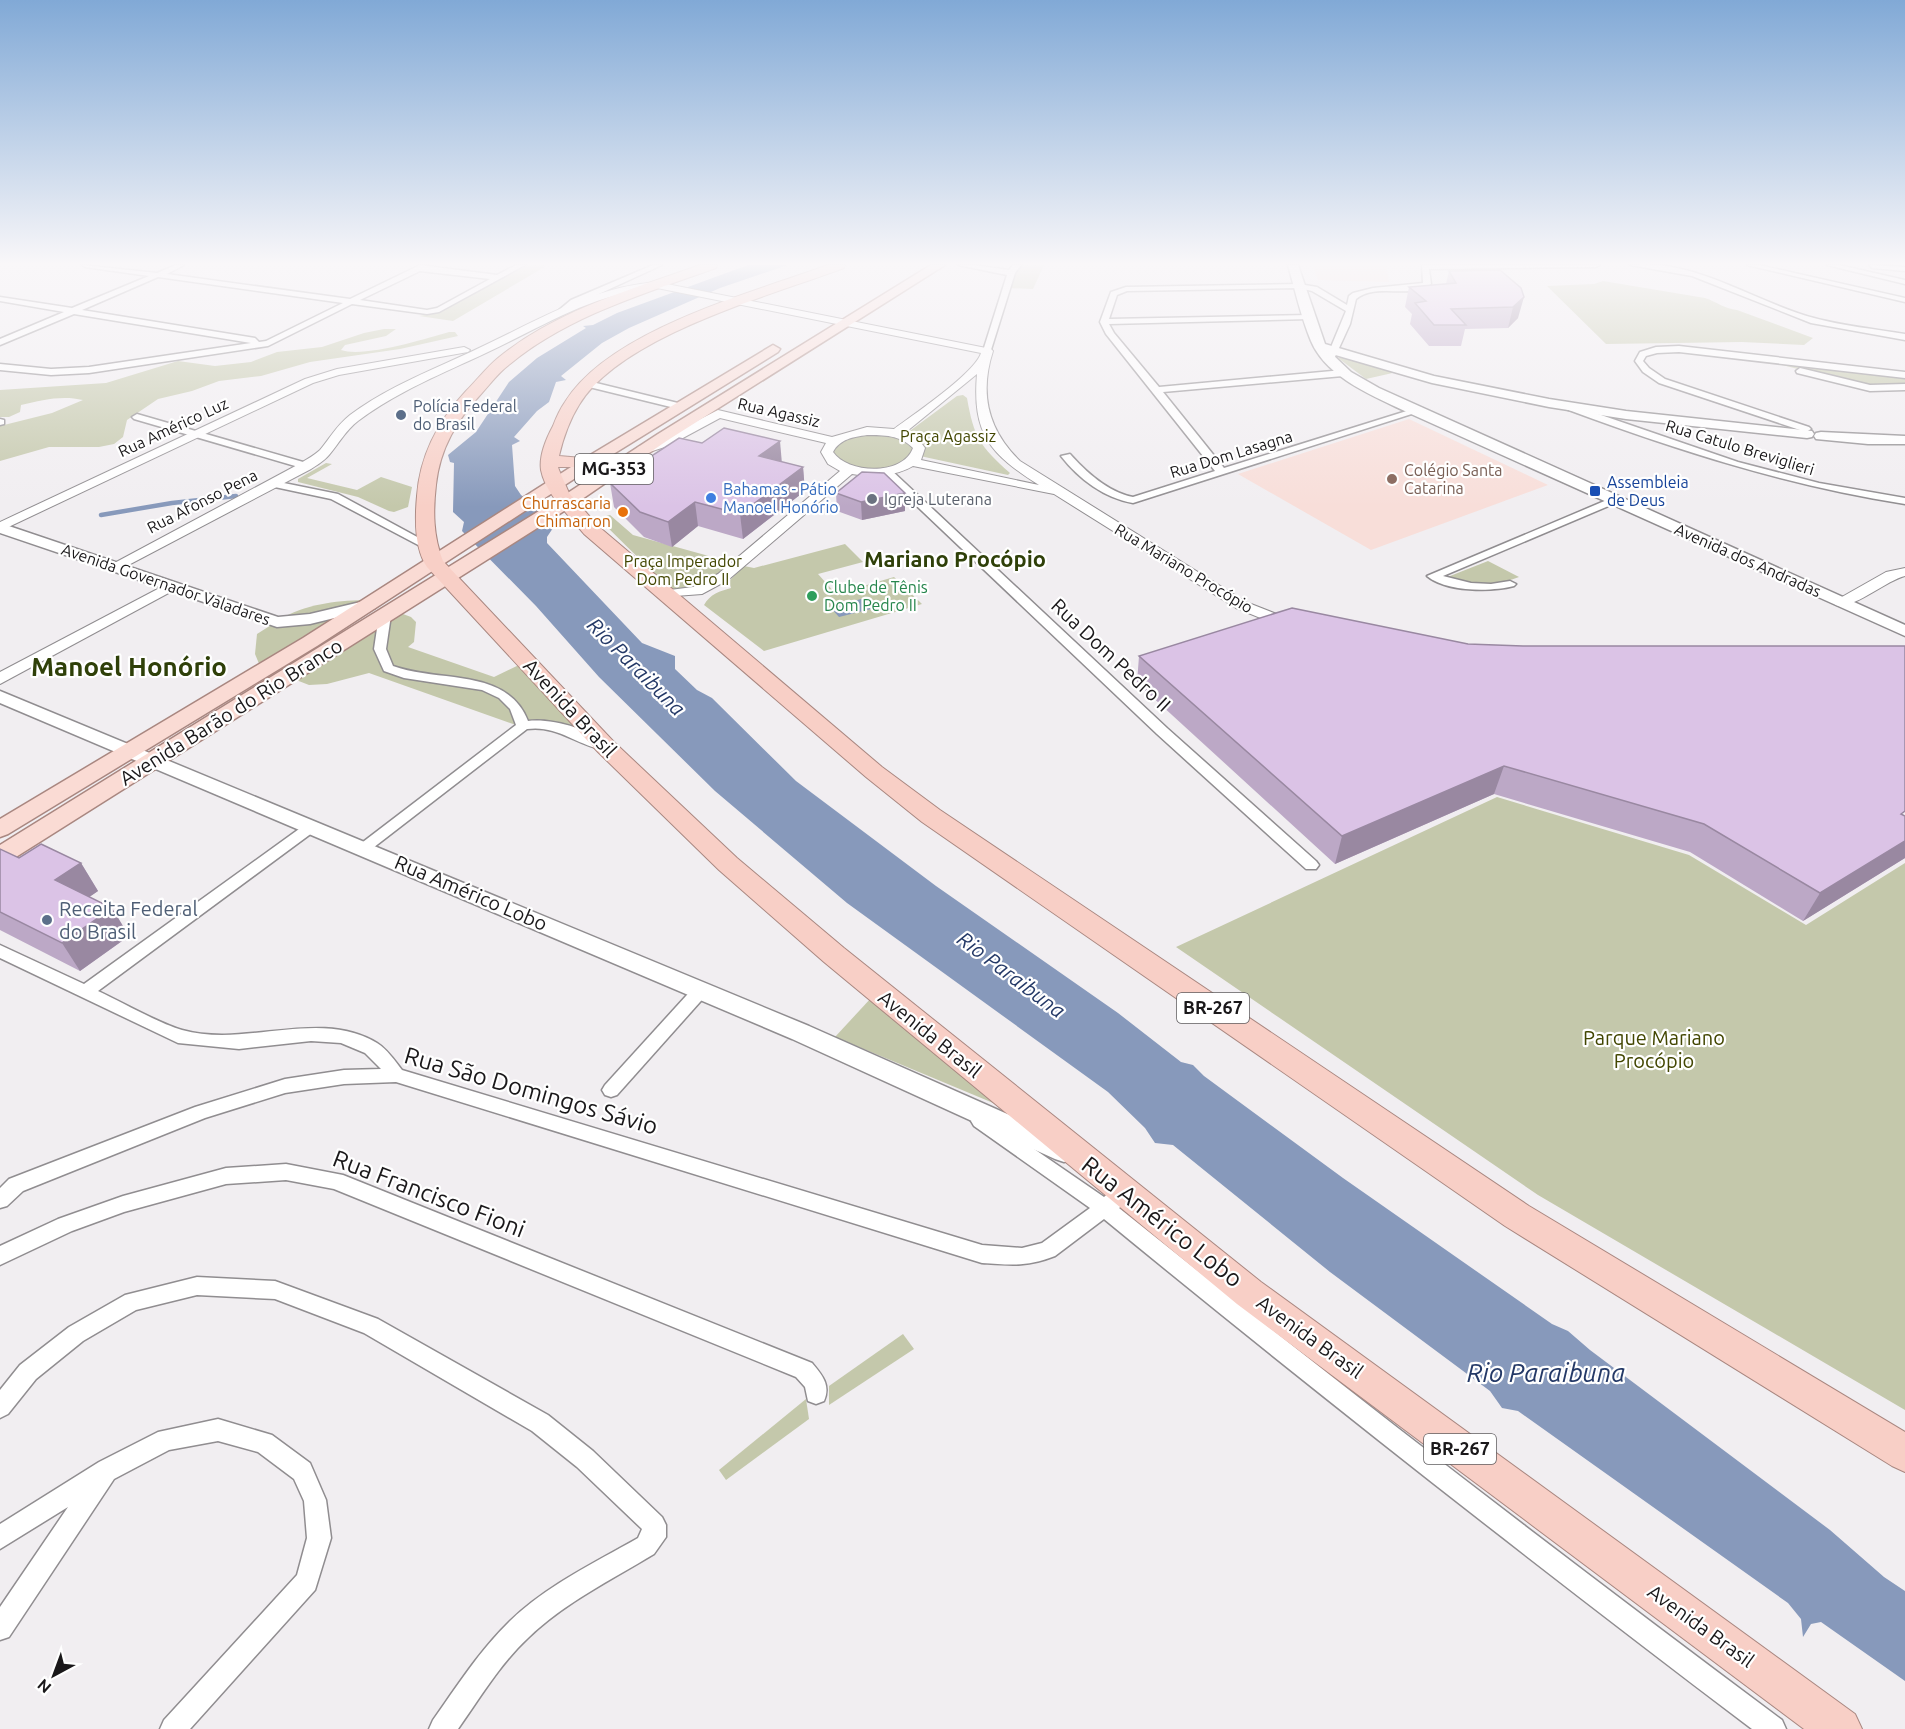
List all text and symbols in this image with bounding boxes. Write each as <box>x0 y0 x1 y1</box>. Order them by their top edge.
street label: Rua Américo Luz <box>115 394 231 460</box>
street label: Rua Agassiz <box>736 394 822 430</box>
place label: Polícia Federal do Brasil <box>413 397 517 433</box>
marker: Polícia Federal do Brasil <box>394 408 408 422</box>
street label: Rua Catulo Breviglieri <box>1664 416 1816 478</box>
park label: Praça Agassiz <box>900 427 996 445</box>
street label: Rua Dom Lasagna <box>1168 427 1294 481</box>
road number: MG-353 <box>575 454 653 484</box>
place label: Colégio Santa Catarina <box>1404 461 1503 497</box>
street label: Rua Afonso Pena <box>144 465 260 537</box>
marker: Colégio Santa Catarina <box>1385 472 1399 486</box>
place label: Assembleia de Deus <box>1607 473 1689 509</box>
place label: Bahamas - Pátio Manoel Honório <box>723 480 839 516</box>
marker: Assembleia de Deus <box>1588 484 1602 498</box>
place label: Igreja Luterana <box>884 490 992 508</box>
marker: Bahamas - Pátio Manoel Honório <box>704 491 718 505</box>
marker: Igreja Luterana <box>865 492 879 506</box>
place label: Churrascaria Chimarron <box>522 494 611 530</box>
marker: Churrascaria Chimarron <box>616 505 630 519</box>
street label: Rua Mariano Procópio <box>1112 520 1256 616</box>
street label: Avenida dos Andradas <box>1672 520 1824 600</box>
street label: Avenida Governador Valadares <box>59 540 273 628</box>
district label: Mariano Procópio <box>864 546 1046 571</box>
park label: Praça Imperador Dom Pedro II <box>624 552 742 588</box>
place label: Clube de Tênis Dom Pedro II <box>824 578 928 614</box>
marker: Clube de Tênis Dom Pedro II <box>805 589 819 603</box>
street label: Rua Dom Pedro II <box>1047 593 1176 716</box>
water label: Rio Paraibuna <box>583 612 691 720</box>
street label: Avenida Barão do Rio Branco <box>115 633 346 790</box>
district label: Manoel Honório <box>31 652 227 681</box>
street label: Avenida Brasil <box>519 654 622 761</box>
street label: Rua Américo Lobo <box>392 850 551 935</box>
place label: Receita Federal do Brasil <box>59 897 198 943</box>
marker: Receita Federal do Brasil <box>40 913 54 927</box>
water label: Rio Paraibuna <box>953 926 1070 1022</box>
street label: Avenida Brasil <box>874 985 986 1082</box>
road number: BR-267 <box>1177 993 1249 1023</box>
park label: Parque Mariano Procópio <box>1583 1026 1725 1072</box>
street label: Rua São Domingos Sávio <box>401 1041 661 1140</box>
street label: Rua Francisco Fioni <box>329 1144 529 1243</box>
street label: Rua Américo Lobo <box>1077 1151 1248 1293</box>
street label: Avenida Brasil <box>1253 1290 1368 1383</box>
water label: Rio Paraibuna <box>1467 1358 1625 1387</box>
road number: BR-267 <box>1424 1434 1496 1464</box>
street label: Avenida Brasil <box>1644 1579 1759 1672</box>
north arrow <box>24 1645 84 1705</box>
text: N <box>34 1676 55 1697</box>

